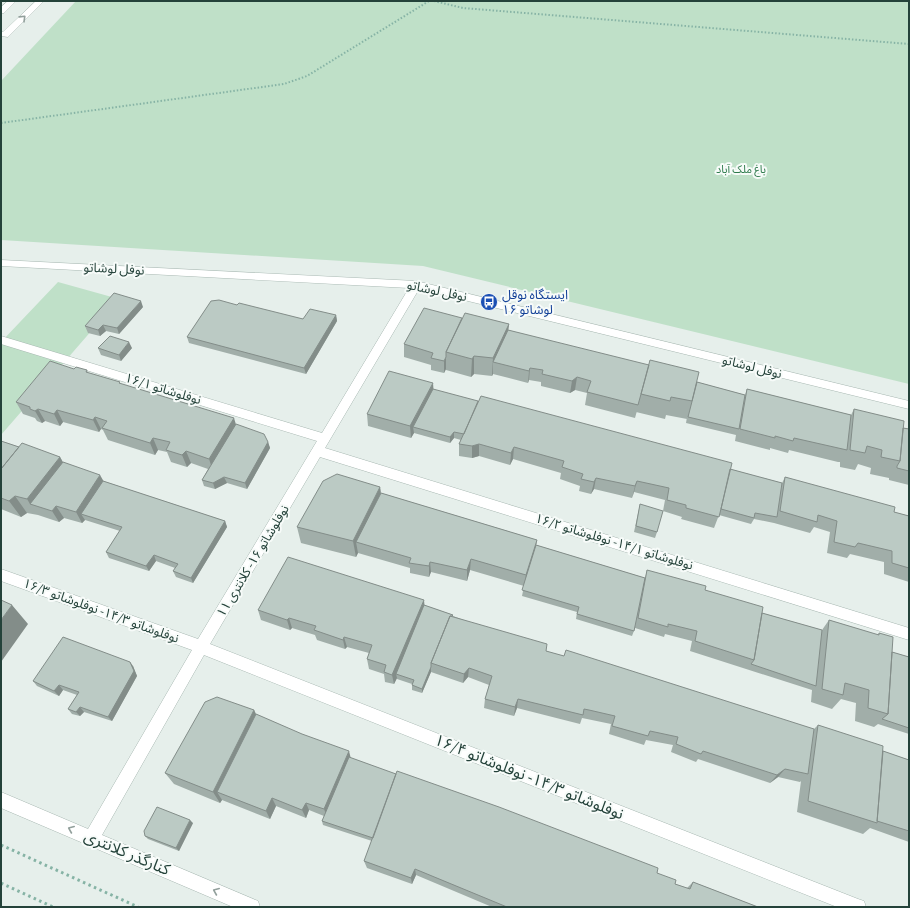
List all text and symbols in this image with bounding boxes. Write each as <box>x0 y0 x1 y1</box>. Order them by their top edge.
one-way arrow <box>18 15 26 23</box>
park label: باغ ملک آباد <box>716 162 766 177</box>
street label: نوفل لوشاتو <box>83 258 145 280</box>
street label: نوفل لوشاتو <box>405 276 469 306</box>
place label: ایستگاه نوقل لوشاتو ۱۶ <box>502 286 568 319</box>
bus stop icon: ایستگاه نوقل لوشاتو ۱۶ <box>479 292 499 312</box>
street label: نوفل لوشاتو <box>720 351 784 383</box>
street label: نوفلوشاتو ۱۶/۱ <box>123 369 203 409</box>
street label: نوفلوشاتو ۱۶- کلانتری ۱۱ <box>212 502 294 620</box>
street label: نوفلوشاتو ۱۴/۱- نوفلوشاتو ۱۶/۲ <box>533 509 695 575</box>
street label: نوفلوشاتو ۱۴/۳- نوفلوشاتو ۱۶/۳ <box>21 574 181 648</box>
street label: نوفلوشاتو ۱۴/۳- نوفلوشاتو ۱۶/۴ <box>431 729 627 825</box>
street label: کنارگذر کلانتری <box>81 825 174 881</box>
one-way arrow <box>67 826 75 834</box>
one-way arrow <box>212 888 219 896</box>

